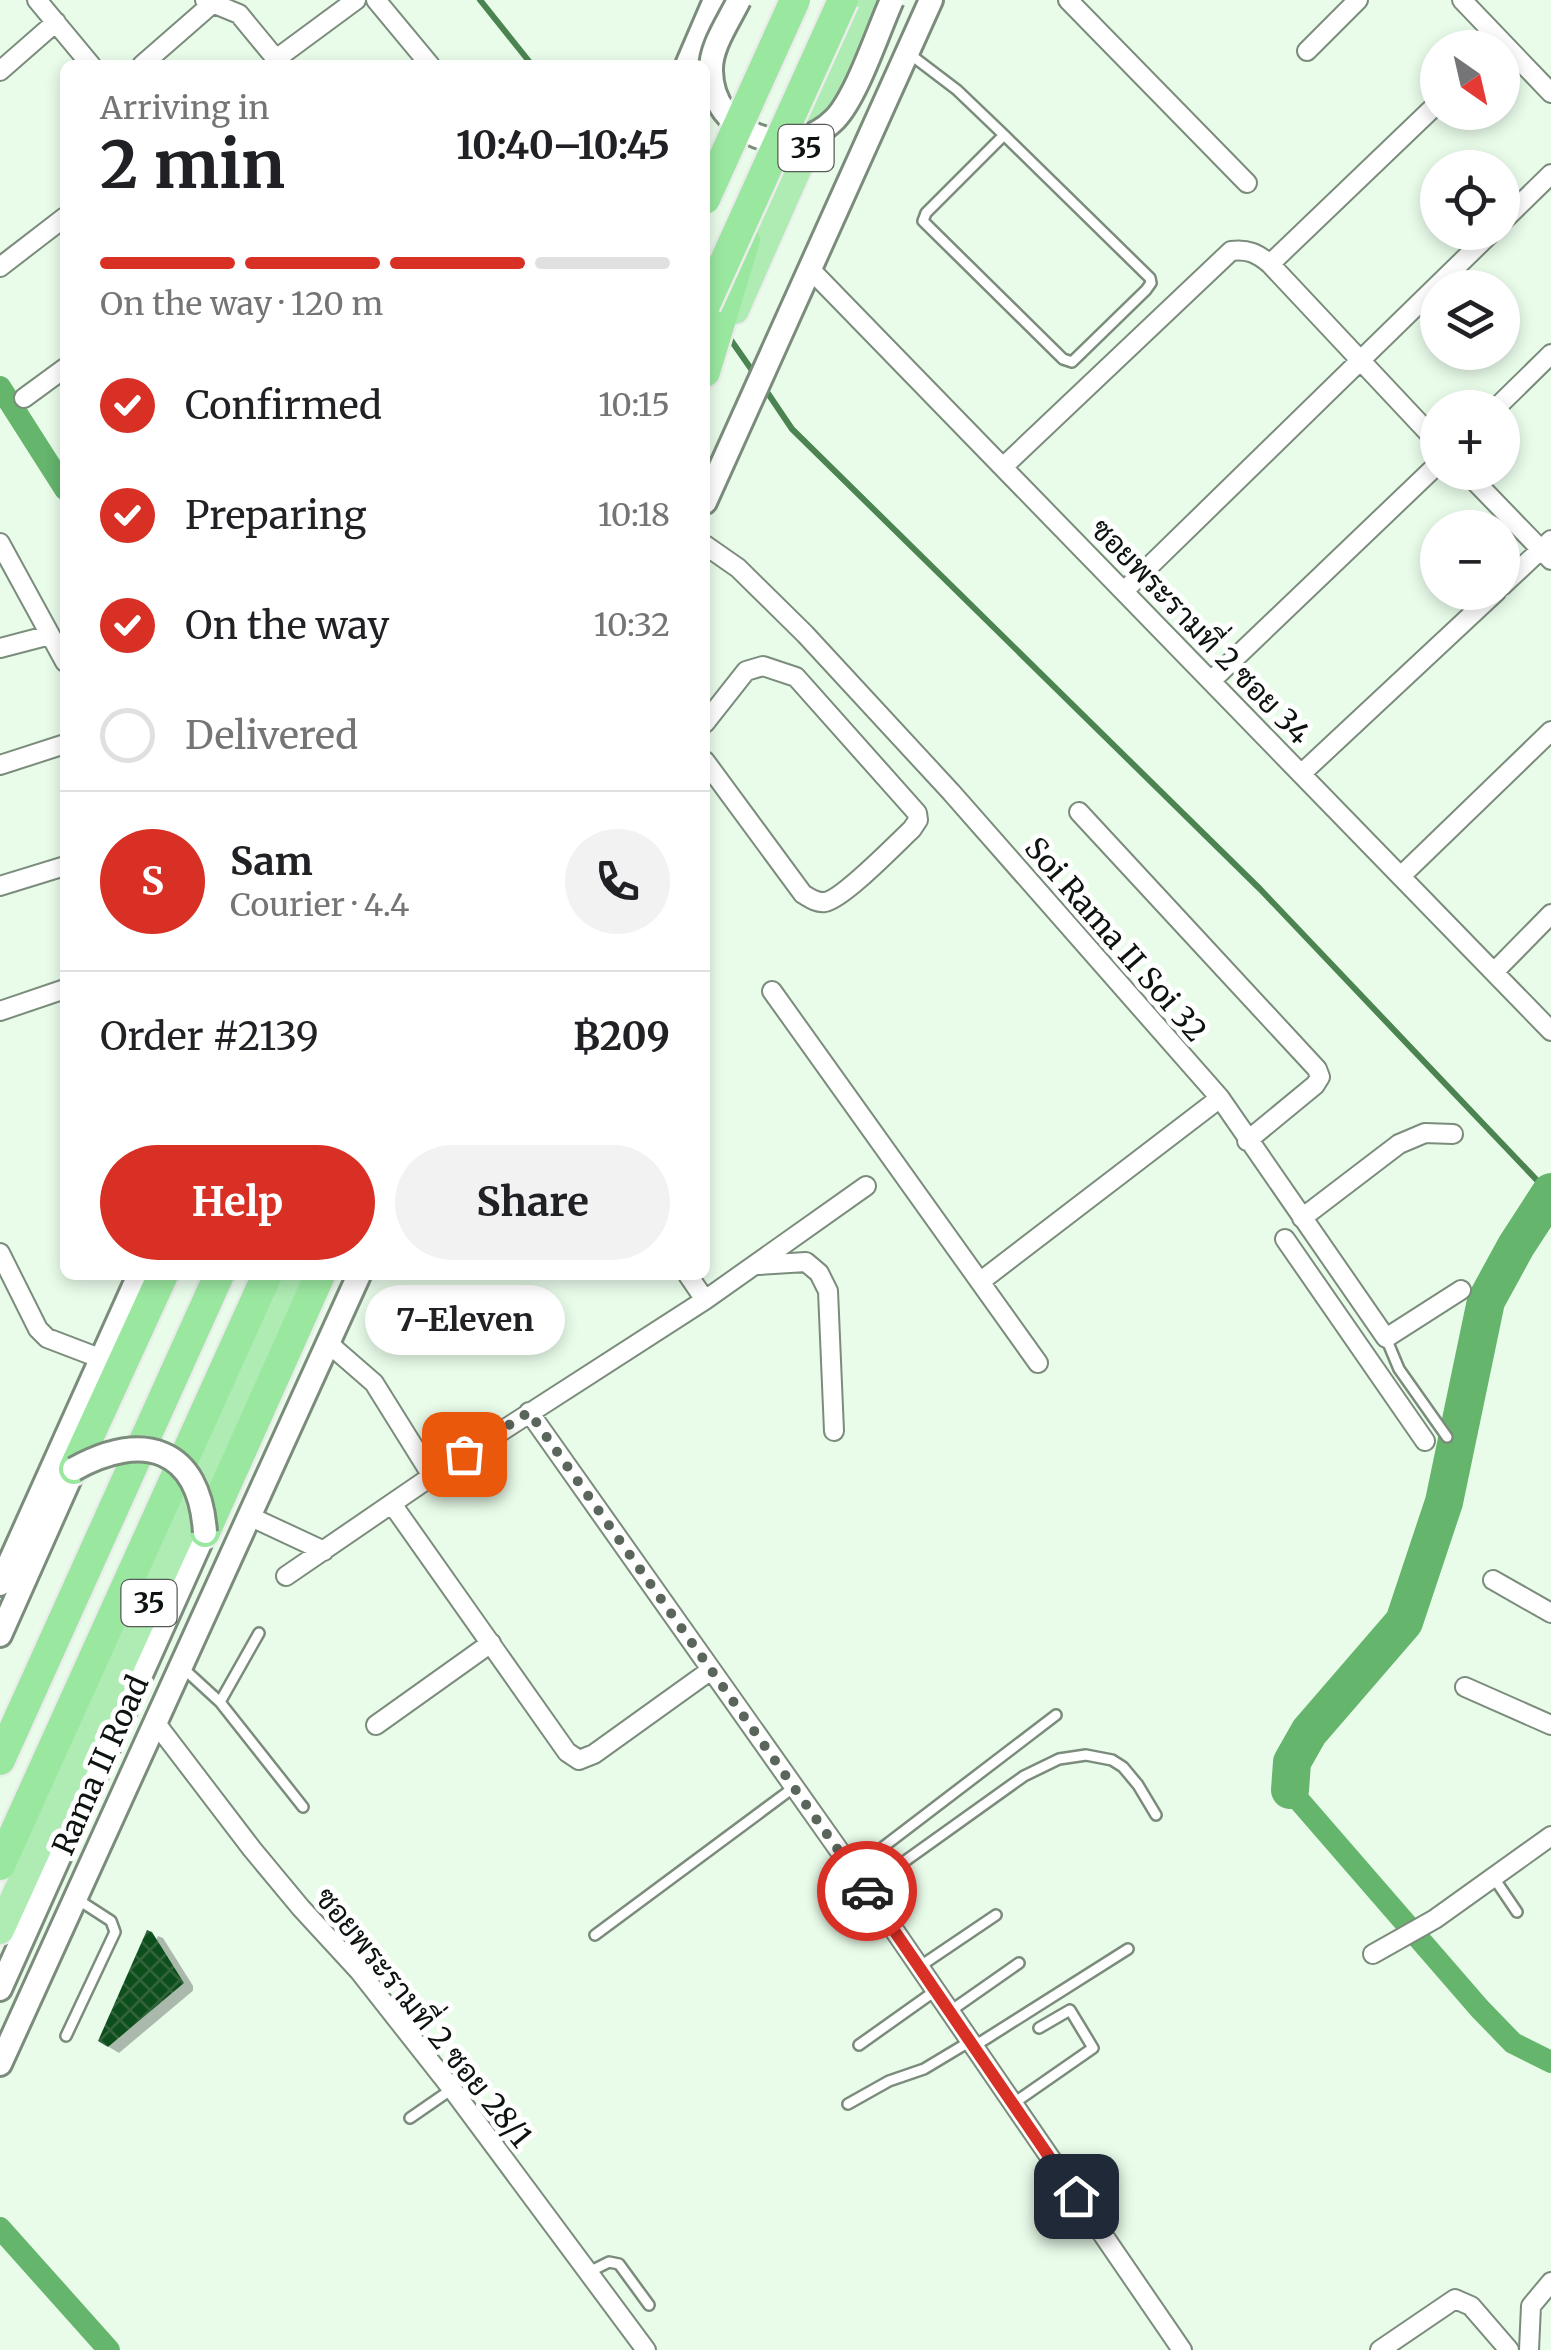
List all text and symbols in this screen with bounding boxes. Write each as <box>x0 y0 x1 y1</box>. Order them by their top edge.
north arrow <box>1420 30 1520 130</box>
map controls <box>1420 30 1520 610</box>
text: Arriving in <box>100 88 269 128</box>
text: 10:40–10:45 <box>456 122 670 169</box>
text: 2 min <box>100 124 285 206</box>
road number: 35 <box>778 125 834 171</box>
button: locate <box>1420 150 1520 250</box>
button: layers <box>1420 270 1520 370</box>
text: On the way · 120 m <box>100 284 383 324</box>
icon: check <box>100 378 155 433</box>
text: Confirmed <box>185 382 382 429</box>
text: 10:15 <box>598 385 670 425</box>
button: + <box>1420 390 1520 490</box>
icon: check <box>100 488 155 543</box>
text: Preparing <box>185 492 367 539</box>
text: 10:18 <box>598 495 670 535</box>
street label: ซอยพระรามที่ 2 ซอย 34 <box>1083 506 1323 752</box>
button: − <box>1420 510 1520 610</box>
icon: check <box>100 598 155 653</box>
text: On the way <box>185 602 389 649</box>
text: 10:32 <box>594 605 670 645</box>
text: Delivered <box>185 712 358 759</box>
button: phone <box>565 829 670 934</box>
street label: Soi Rama II Soi 32 <box>1017 829 1215 1049</box>
text: Sam <box>230 838 313 885</box>
text: S <box>141 858 164 905</box>
text: Courier · 4.4 <box>230 885 410 925</box>
text: Order #2139 <box>100 1013 319 1060</box>
text: ฿209 <box>573 1013 670 1060</box>
button: Help <box>100 1145 375 1260</box>
button: Share <box>395 1145 670 1260</box>
callout: 7-Eleven <box>364 1284 564 1354</box>
text: 7-Eleven <box>396 1300 534 1340</box>
pin <box>422 1412 507 1497</box>
icon: bag <box>437 1427 492 1482</box>
road number: 35 <box>122 1580 176 1626</box>
street label: Rama II Road <box>44 1669 156 1861</box>
courier <box>817 1841 917 1941</box>
icon: car <box>840 1864 895 1919</box>
street label: ซอยพระรามที่ 2 ซอย 28/1 <box>307 1875 545 2155</box>
pin <box>1034 2154 1119 2239</box>
icon: home <box>1049 2169 1104 2224</box>

